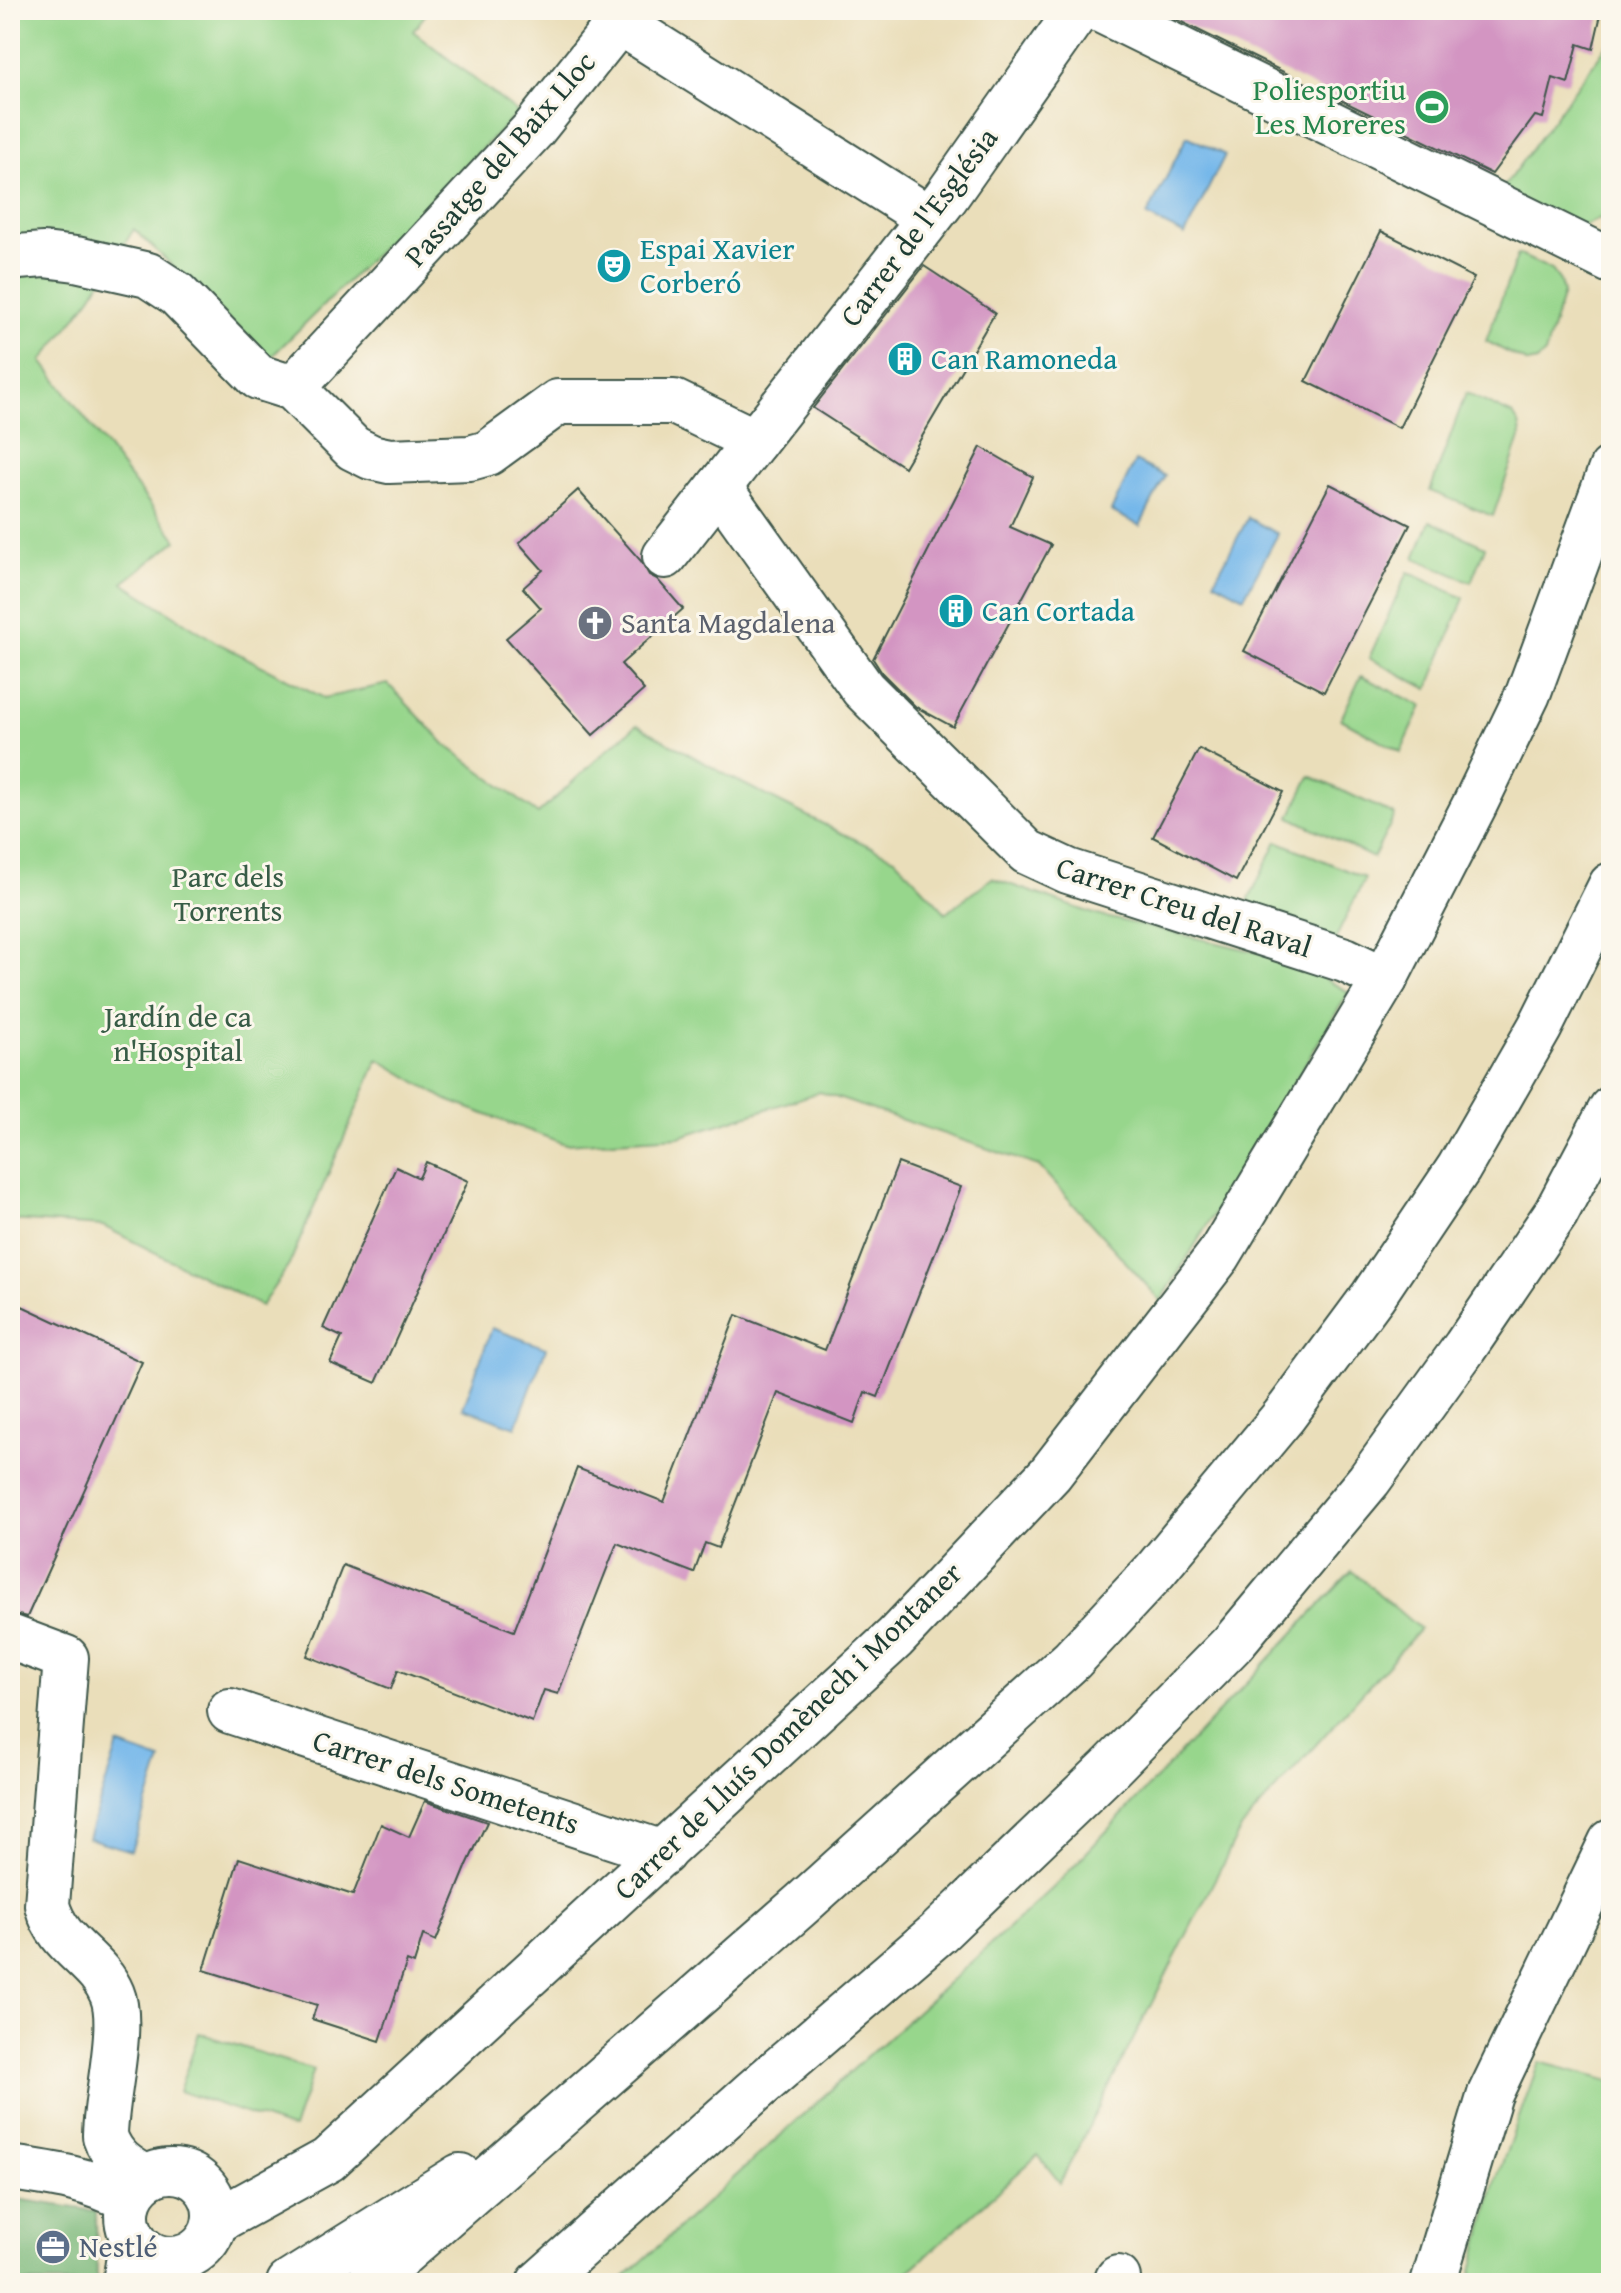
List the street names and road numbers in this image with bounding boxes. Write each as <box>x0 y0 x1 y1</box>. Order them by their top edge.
street label: Passatge del Baix Lloc <box>393 41 605 276</box>
street label: Carrer de l'Església <box>829 117 1008 335</box>
street label: Carrer Creu del Raval <box>1051 844 1318 968</box>
street label: Carrer de Lluís Domènech i Montaner <box>603 1551 972 1909</box>
street label: Carrer dels Sometents <box>308 1717 585 1845</box>

